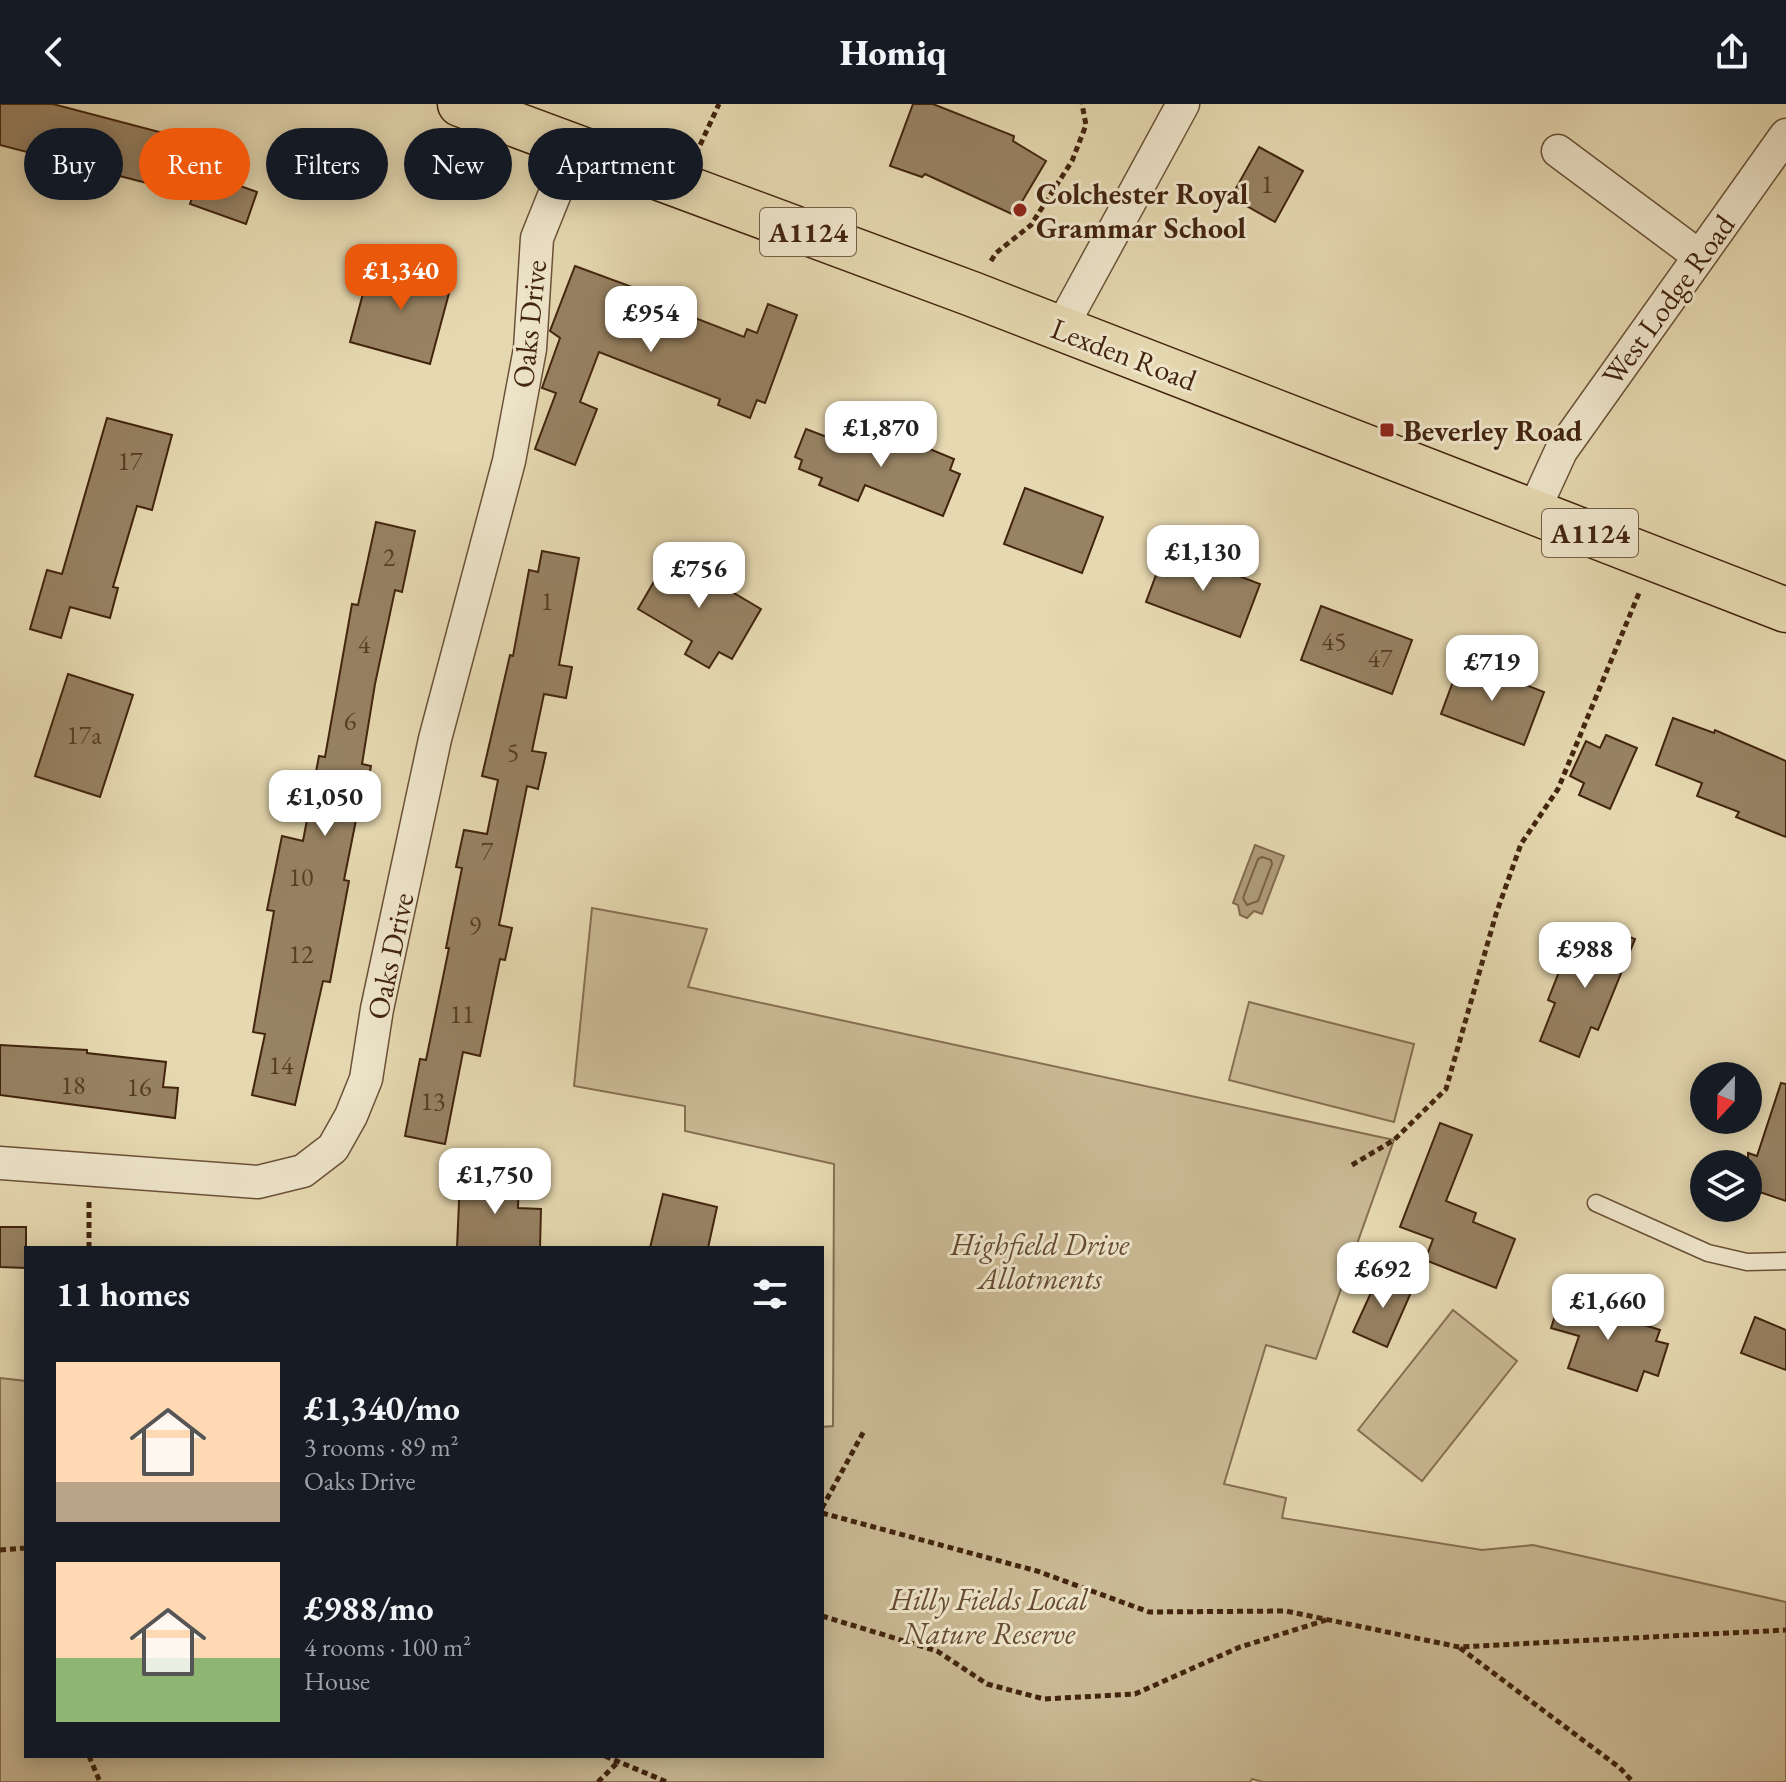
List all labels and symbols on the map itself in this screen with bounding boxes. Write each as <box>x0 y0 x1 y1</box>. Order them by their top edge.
house number: 1 <box>1261 167 1273 201</box>
place label: Colchester Royal Grammar School <box>1036 174 1249 247</box>
marker: Colchester Royal Grammar School <box>1011 201 1029 219</box>
street label: West Lodge Road <box>1593 206 1744 393</box>
road number: A1124 <box>760 208 856 256</box>
pin: £1,340 <box>336 244 466 312</box>
street label: Oaks Drive <box>503 258 555 390</box>
pin: £954 <box>604 286 698 354</box>
street label: Lexden Road <box>1046 308 1203 400</box>
pin: £1,870 <box>816 401 946 469</box>
place label: Beverley Road <box>1403 411 1583 450</box>
marker: Beverley Road <box>1378 421 1396 439</box>
house number: 17 <box>118 444 143 478</box>
road number: A1124 <box>1542 509 1638 557</box>
pin: £1,130 <box>1138 525 1268 593</box>
house number: 2 <box>383 540 396 574</box>
pin: £756 <box>652 542 746 610</box>
house number: 1 <box>541 584 553 618</box>
house number: 45 <box>1322 624 1346 658</box>
house number: 4 <box>358 627 371 661</box>
pin: £719 <box>1445 635 1539 703</box>
house number: 47 <box>1368 641 1393 675</box>
house number: 6 <box>344 704 356 738</box>
house number: 17a <box>66 718 102 752</box>
house number: 5 <box>507 735 519 769</box>
pin: £1,050 <box>260 770 390 838</box>
house number: 7 <box>481 834 494 868</box>
house number: 10 <box>289 860 313 894</box>
street label: Oaks Drive <box>358 889 422 1023</box>
house number: 9 <box>469 909 482 943</box>
pin: £988 <box>1538 922 1632 990</box>
house number: 12 <box>289 937 314 971</box>
house number: 11 <box>450 997 474 1031</box>
house number: 14 <box>269 1048 294 1082</box>
north arrow <box>1690 1062 1762 1134</box>
house number: 18 <box>61 1068 85 1102</box>
house number: 16 <box>127 1070 151 1104</box>
house number: 13 <box>421 1084 445 1118</box>
pin: £1,750 <box>430 1148 560 1216</box>
park label: Highfield Drive Allotments <box>950 1225 1130 1298</box>
pin: £692 <box>1336 1242 1430 1310</box>
pin: £1,660 <box>1543 1274 1673 1342</box>
park label: Hilly Fields Local Nature Reserve <box>889 1580 1089 1653</box>

